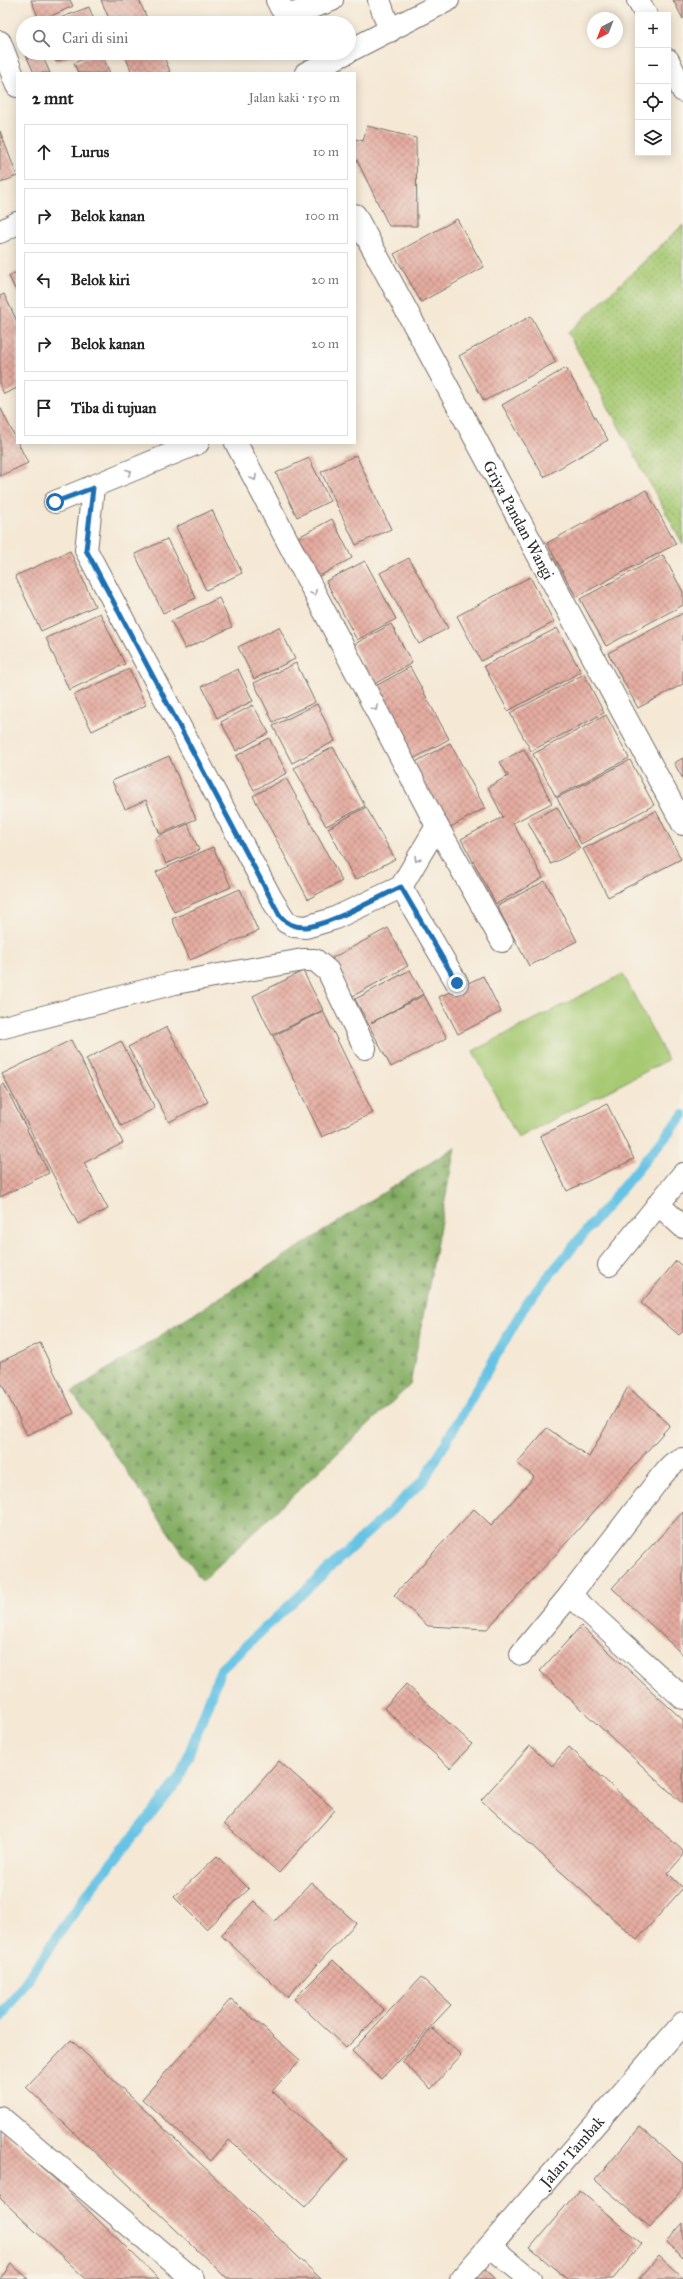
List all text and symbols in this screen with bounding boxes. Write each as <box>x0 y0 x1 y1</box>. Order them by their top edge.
north arrow <box>587 12 623 48</box>
map controls <box>635 12 671 156</box>
button: + <box>635 12 671 48</box>
search box <box>16 16 356 60</box>
icon: search <box>30 27 52 49</box>
text: Cari di sini <box>62 29 128 47</box>
button: − <box>635 48 671 84</box>
button: locate <box>635 84 671 120</box>
text: 2 mnt <box>32 88 73 109</box>
text: Jalan kaki · 150 m <box>249 90 340 106</box>
button: layers <box>635 120 671 156</box>
icon: ahead <box>33 141 55 163</box>
text: Lurus <box>71 143 109 161</box>
text: 10 m <box>313 144 339 160</box>
icon: right <box>33 205 55 227</box>
text: Belok kanan <box>71 207 145 225</box>
text: 100 m <box>305 208 339 224</box>
icon: left <box>33 269 55 291</box>
text: Belok kiri <box>71 271 130 289</box>
text: 20 m <box>311 272 339 288</box>
icon: right <box>33 333 55 355</box>
text: Belok kanan <box>71 335 145 353</box>
text: 20 m <box>311 336 339 352</box>
icon: arrive <box>33 397 55 419</box>
text: Tiba di tujuan <box>71 399 156 417</box>
street label: Griya Pandan Wangi <box>479 457 559 583</box>
one-way arrow <box>125 469 132 477</box>
one-way arrow <box>249 473 257 481</box>
route start <box>46 493 64 511</box>
one-way arrow <box>310 588 317 596</box>
one-way arrow <box>370 703 378 711</box>
one-way arrow <box>415 855 422 863</box>
route end <box>448 974 466 992</box>
street label: Jalan Tambak <box>535 2112 609 2193</box>

